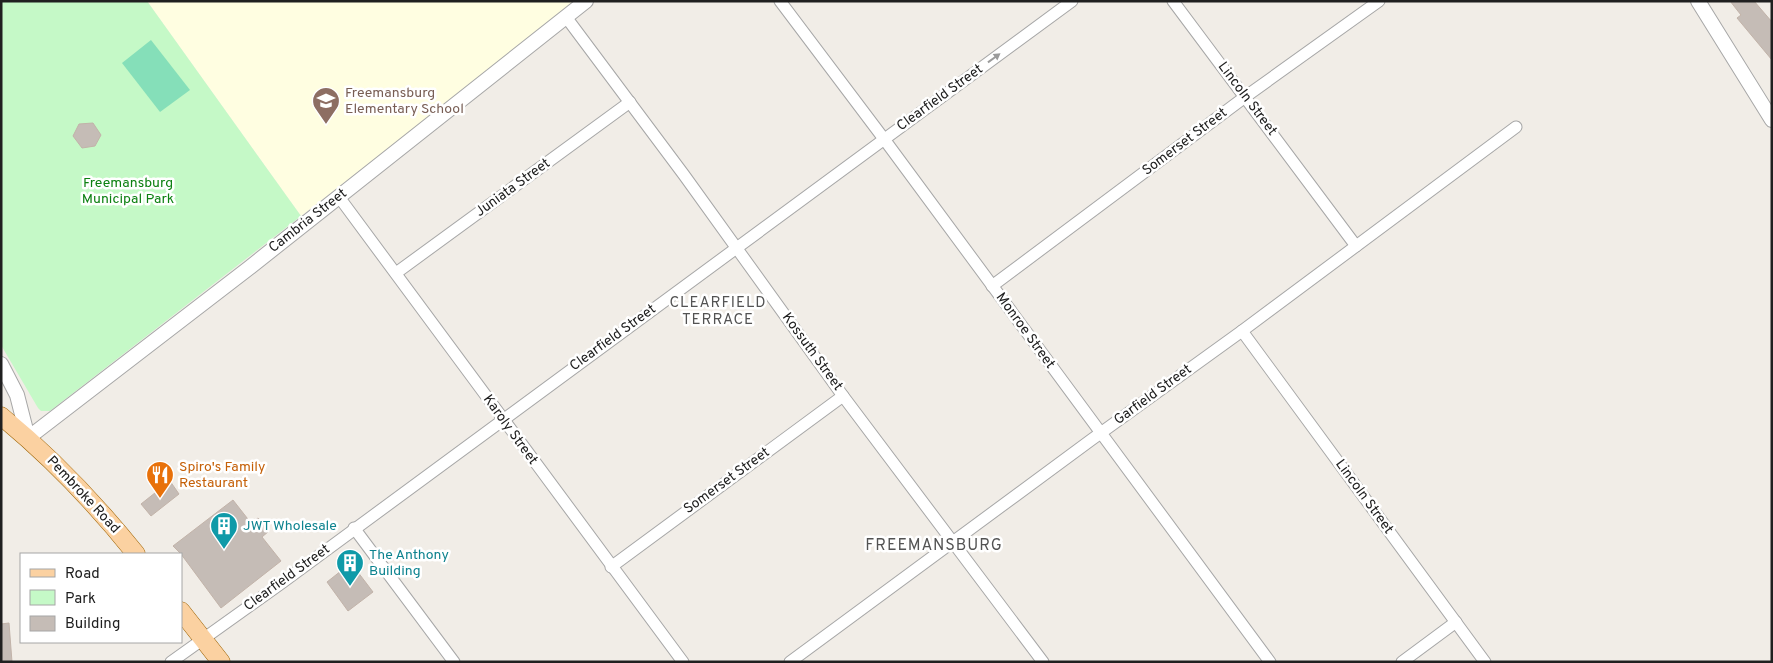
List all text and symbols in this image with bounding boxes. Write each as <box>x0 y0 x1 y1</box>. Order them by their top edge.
one-way arrow <box>987 53 1000 64</box>
street label: Lincoln Street <box>1214 59 1280 139</box>
street label: Clearfield Street <box>894 61 986 135</box>
place label: Freemansburg Elementary School <box>345 85 464 118</box>
school or university icon: Freemansburg Elementary School <box>311 86 341 125</box>
street label: Somerset Street <box>1139 105 1231 179</box>
street label: Juniata Street <box>472 155 554 221</box>
park label: Freemansburg Municipal Park <box>82 175 174 208</box>
street label: Cambria Street <box>266 185 350 257</box>
street label: Monroe Street <box>992 290 1058 372</box>
district label: CLEARFIELD TERRACE <box>670 294 767 330</box>
street label: Clearfield Street <box>567 301 659 375</box>
street label: Kossuth Street <box>778 310 846 394</box>
street label: Garfield Street <box>1111 361 1195 429</box>
street label: Karoly Street <box>479 392 541 468</box>
street label: Somerset Street <box>681 444 773 518</box>
street label: Pembroke Road <box>43 453 123 537</box>
street label: Lincoln Street <box>1331 456 1397 538</box>
place label: Spiro's Family Restaurant <box>179 459 265 492</box>
restaurant icon: Spiro's Family Restaurant <box>145 460 175 499</box>
building icon: JWT Wholesale <box>209 511 239 550</box>
place label: JWT Wholesale <box>243 518 337 535</box>
district label: FREEMANSBURG <box>865 536 1003 556</box>
street label: Clearfield Street <box>241 541 333 615</box>
place label: The Anthony Building <box>369 547 449 580</box>
building icon: The Anthony Building <box>335 548 365 587</box>
legend <box>20 553 182 643</box>
text: Road <box>65 565 100 584</box>
text: Park <box>65 590 96 609</box>
text: Building <box>65 615 120 634</box>

